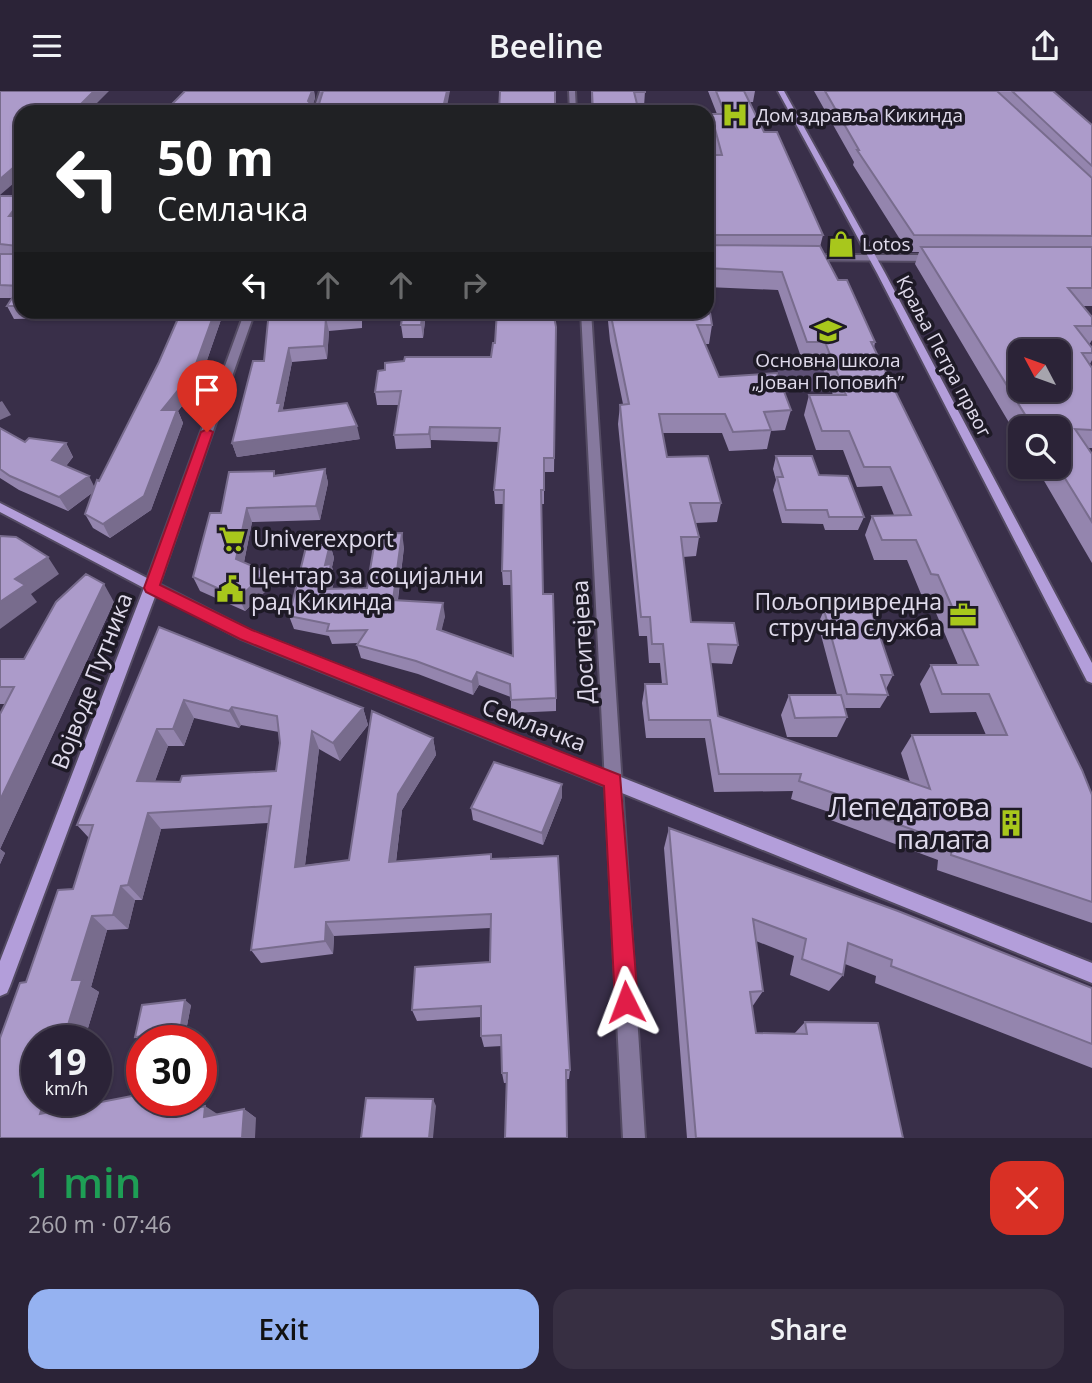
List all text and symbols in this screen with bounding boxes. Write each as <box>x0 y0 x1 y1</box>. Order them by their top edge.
text: Beeline <box>489 24 603 67</box>
icon: menu <box>28 27 66 65</box>
icon: share <box>1026 27 1064 65</box>
hospital icon: Дом здравља Кикинда <box>720 100 750 130</box>
place label: Дом здравља Кикинда <box>756 102 963 128</box>
text: 50 m <box>157 124 274 190</box>
icon: left <box>42 133 133 224</box>
text: Семлачка <box>157 187 308 230</box>
shop icon: Lotos <box>826 229 856 259</box>
place label: Lotos <box>862 231 911 257</box>
icon: left <box>236 266 274 304</box>
icon: ahead <box>309 266 347 304</box>
icon: ahead <box>382 266 420 304</box>
icon: right <box>455 266 493 304</box>
street label: Краља Петра првог <box>890 271 998 441</box>
school or university icon: Основна школа „Јован Поповић” <box>813 316 843 346</box>
north arrow <box>1008 339 1071 403</box>
map controls <box>1008 339 1071 479</box>
place label: Основна школа „Јован Поповић” <box>752 347 905 395</box>
pin <box>177 360 237 432</box>
icon: arrive <box>188 371 226 409</box>
button: search <box>1008 416 1071 479</box>
place label: Univerexport <box>253 522 394 554</box>
supermarket icon: Univerexport <box>217 524 247 554</box>
place label: Центар за социјални рад Кикинда <box>251 559 484 617</box>
public building icon: Центар за социјални рад Кикинда <box>215 574 245 604</box>
street label: Доситејева <box>563 579 601 705</box>
place label: Пољопривредна стручна служба <box>755 585 942 643</box>
street label: Војводе Путника <box>43 588 139 773</box>
office icon: Пољопривредна стручна служба <box>948 600 978 630</box>
street label: Семлачка <box>478 690 591 759</box>
place label: Лепедатова палата <box>828 787 990 857</box>
building icon: Лепедатова палата <box>996 808 1026 838</box>
position arrow <box>589 965 663 1039</box>
speed limit sign: 30 <box>126 1025 217 1116</box>
text: 19 <box>46 1038 87 1085</box>
text: km/h <box>45 1076 88 1100</box>
text: 1 min <box>28 1153 141 1210</box>
button: close <box>990 1161 1064 1235</box>
text: 260 m · 07:46 <box>28 1208 171 1240</box>
button: Exit <box>28 1289 539 1369</box>
button: Share <box>553 1289 1064 1369</box>

